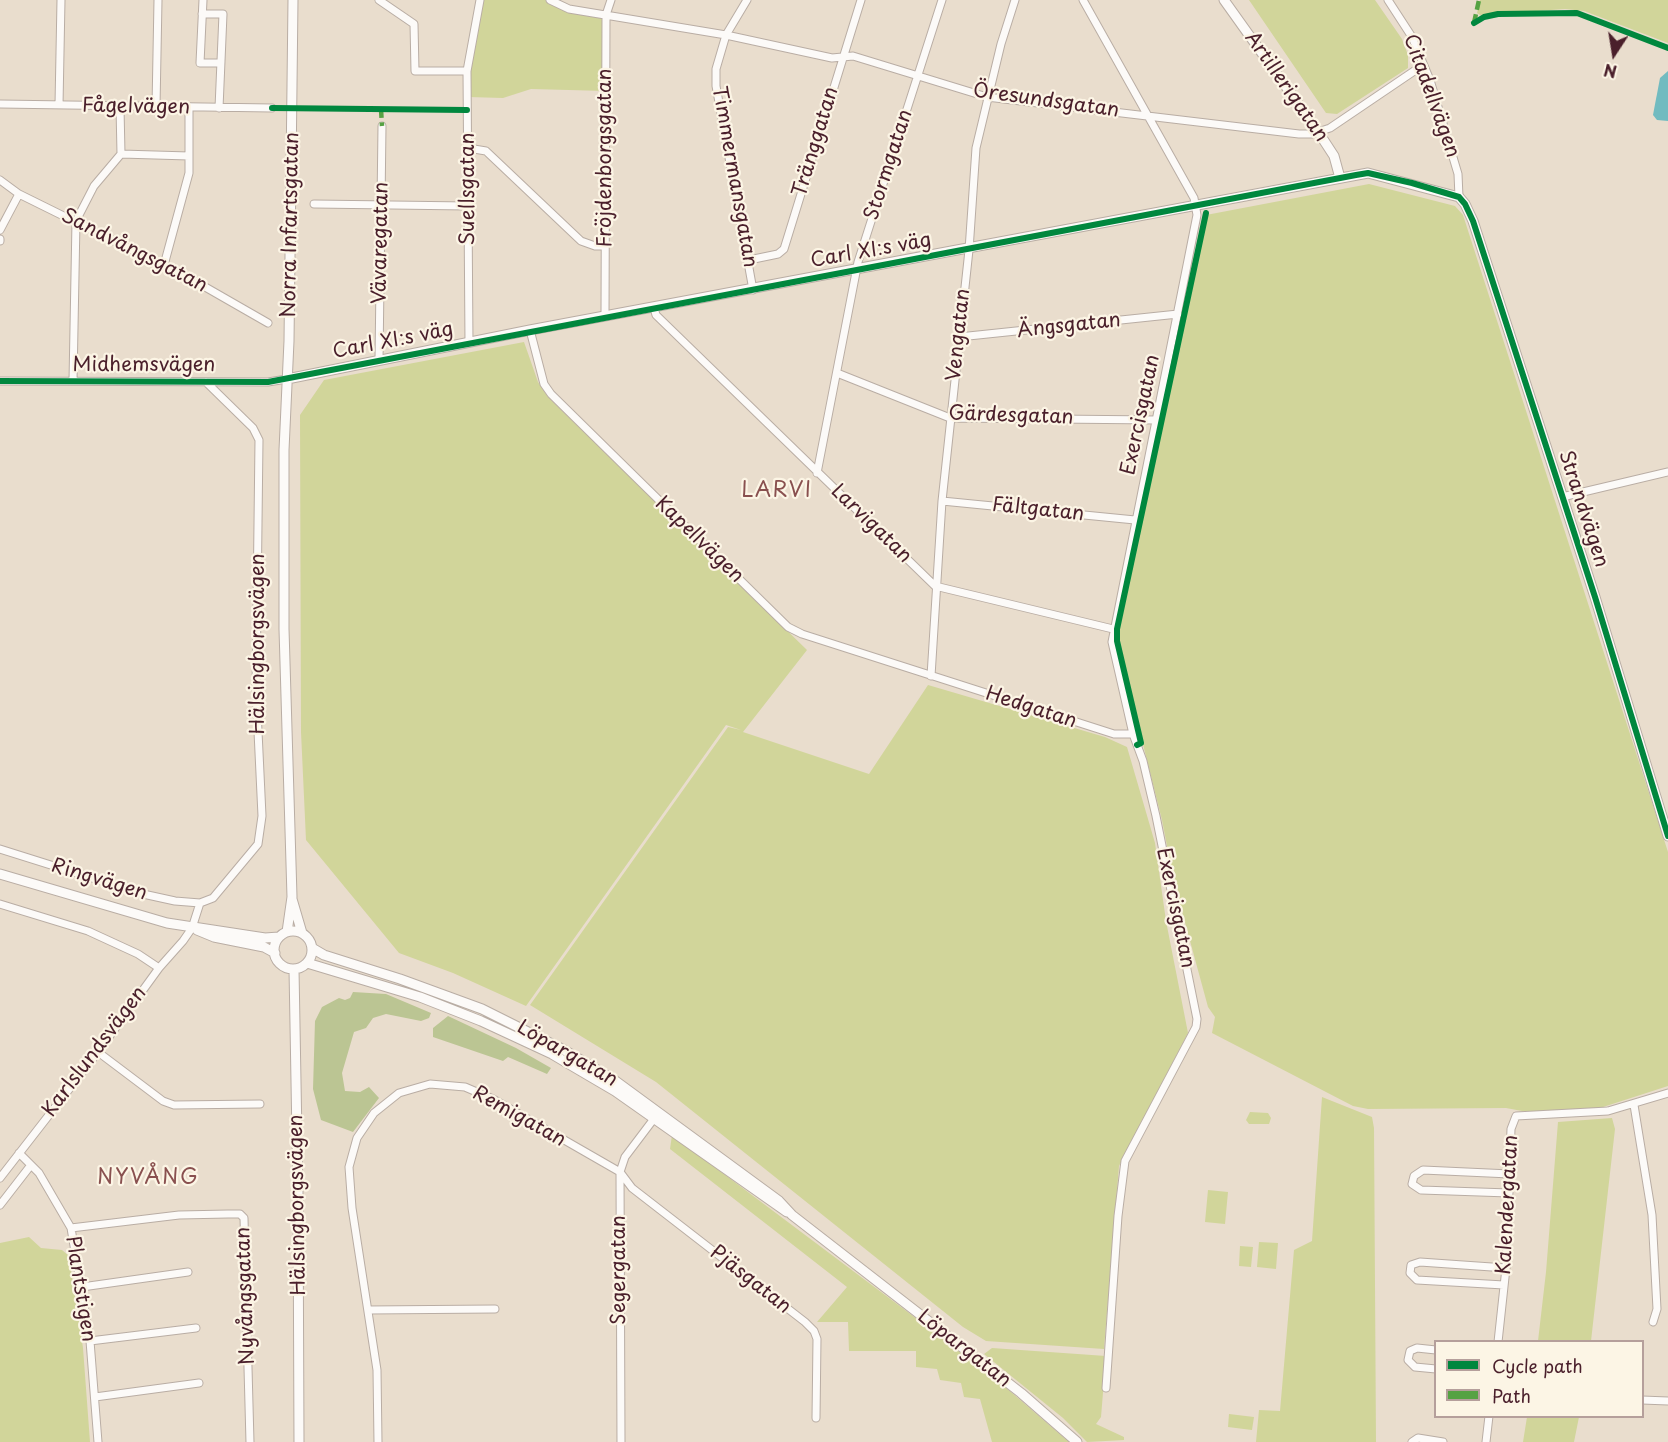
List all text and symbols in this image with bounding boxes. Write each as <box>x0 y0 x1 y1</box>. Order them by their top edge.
north arrow <box>1584 24 1644 84</box>
street label: Artillerigatan <box>1239 27 1333 147</box>
street label: Citadellvägen <box>1398 31 1464 161</box>
text: N <box>1602 59 1619 85</box>
street label: Fröjdenborgsgatan <box>593 69 617 247</box>
street label: Öresundsgatan <box>971 79 1121 123</box>
street label: Tränggatan <box>788 84 844 200</box>
street label: Timmermansgatan <box>706 85 762 269</box>
street label: Fågelvägen <box>82 94 190 120</box>
street label: Stormgatan <box>860 107 918 223</box>
street label: Norra Infartsgatan <box>277 132 305 318</box>
street label: Suellsgatan <box>456 132 480 246</box>
street label: Vävaregatan <box>368 182 394 304</box>
street label: Sandvångsgatan <box>57 204 211 298</box>
street label: Carl XI:s väg <box>809 229 933 273</box>
street label: Vengatan <box>942 288 976 382</box>
street label: Ängsgatan <box>1016 309 1122 343</box>
street label: Carl XI:s väg <box>331 318 455 364</box>
street label: Midhemsvägen <box>73 353 215 377</box>
street label: Exercisgatan <box>1117 353 1165 477</box>
street label: Gärdesgatan <box>948 402 1074 430</box>
street label: Strandvägen <box>1553 448 1613 570</box>
district label: LARVI <box>741 478 813 504</box>
street label: Larvigatan <box>826 480 916 568</box>
street label: Kapellvägen <box>650 492 748 588</box>
street label: Fältgatan <box>991 493 1085 527</box>
street label: Hälsingborgsvägen <box>246 553 270 735</box>
street label: Hedgatan <box>982 682 1080 734</box>
street label: Exercisgatan <box>1151 846 1199 970</box>
street label: Ringvägen <box>48 854 150 906</box>
street label: Karlslundsvägen <box>38 982 152 1122</box>
street label: Löpargatan <box>512 1016 622 1092</box>
street label: Remigatan <box>468 1082 570 1152</box>
street label: Hälsingborgsvägen <box>284 1114 312 1296</box>
street label: Kalendergatan <box>1492 1134 1524 1276</box>
district label: NYVÅNG <box>97 1165 199 1191</box>
street label: Segergatan <box>607 1215 631 1325</box>
street label: Nyvångsgatan <box>232 1227 260 1365</box>
street label: Plantstigen <box>60 1234 100 1344</box>
street label: Pjäsgatan <box>705 1241 795 1319</box>
street label: Löpargatan <box>912 1305 1016 1393</box>
legend <box>1434 1340 1644 1418</box>
text: Cycle path <box>1492 1352 1583 1379</box>
text: Path <box>1492 1382 1531 1409</box>

